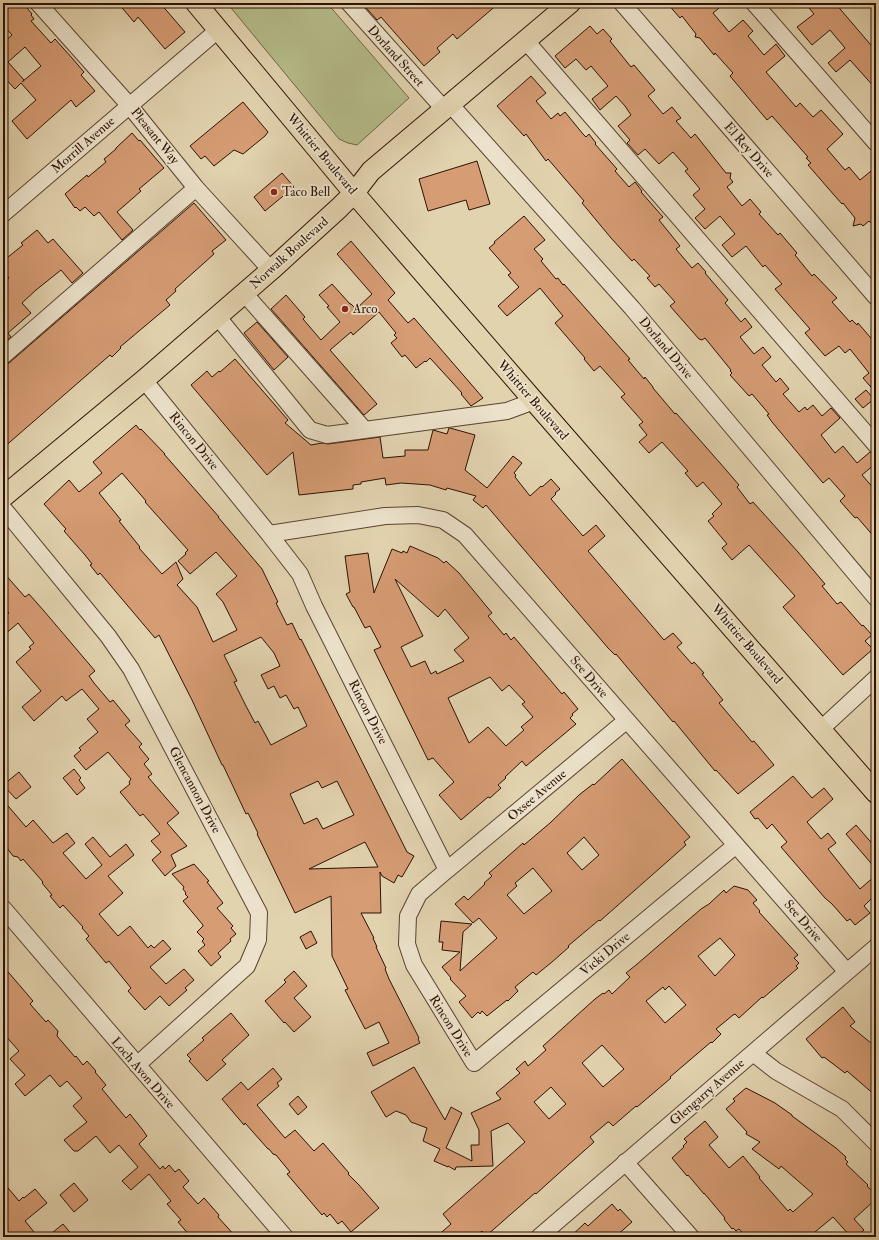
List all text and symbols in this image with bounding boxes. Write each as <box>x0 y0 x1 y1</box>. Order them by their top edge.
street label: Dorland Street <box>364 22 428 90</box>
street label: Pleasant Way <box>127 105 183 168</box>
street label: Whittier Boulevard <box>283 110 361 198</box>
street label: Morrill Avenue <box>48 113 118 177</box>
street label: El Rey Drive <box>720 119 778 182</box>
place label: Taco Bell <box>282 184 331 200</box>
marker: Taco Bell <box>269 187 279 197</box>
street label: Norwalk Boulevard <box>246 213 332 293</box>
place label: Arco <box>352 301 378 317</box>
marker: Arco <box>340 304 350 314</box>
street label: Dorland Drive <box>635 314 697 383</box>
street label: Whittier Boulevard <box>493 356 572 444</box>
street label: Rincon Drive <box>166 409 223 474</box>
street label: Whittier Boulevard <box>707 600 786 688</box>
street label: See Drive <box>566 653 612 702</box>
street label: Rincon Drive <box>345 677 391 747</box>
street label: Glencannon Drive <box>165 744 225 837</box>
street label: Oxsee Avenue <box>504 765 570 824</box>
street label: See Drive <box>780 897 826 946</box>
street label: Vicki Drive <box>577 928 634 979</box>
street label: Rincon Drive <box>426 992 477 1060</box>
street label: Loch Avon Drive <box>108 1034 179 1112</box>
street label: Glengarry Avenue <box>666 1055 749 1130</box>

